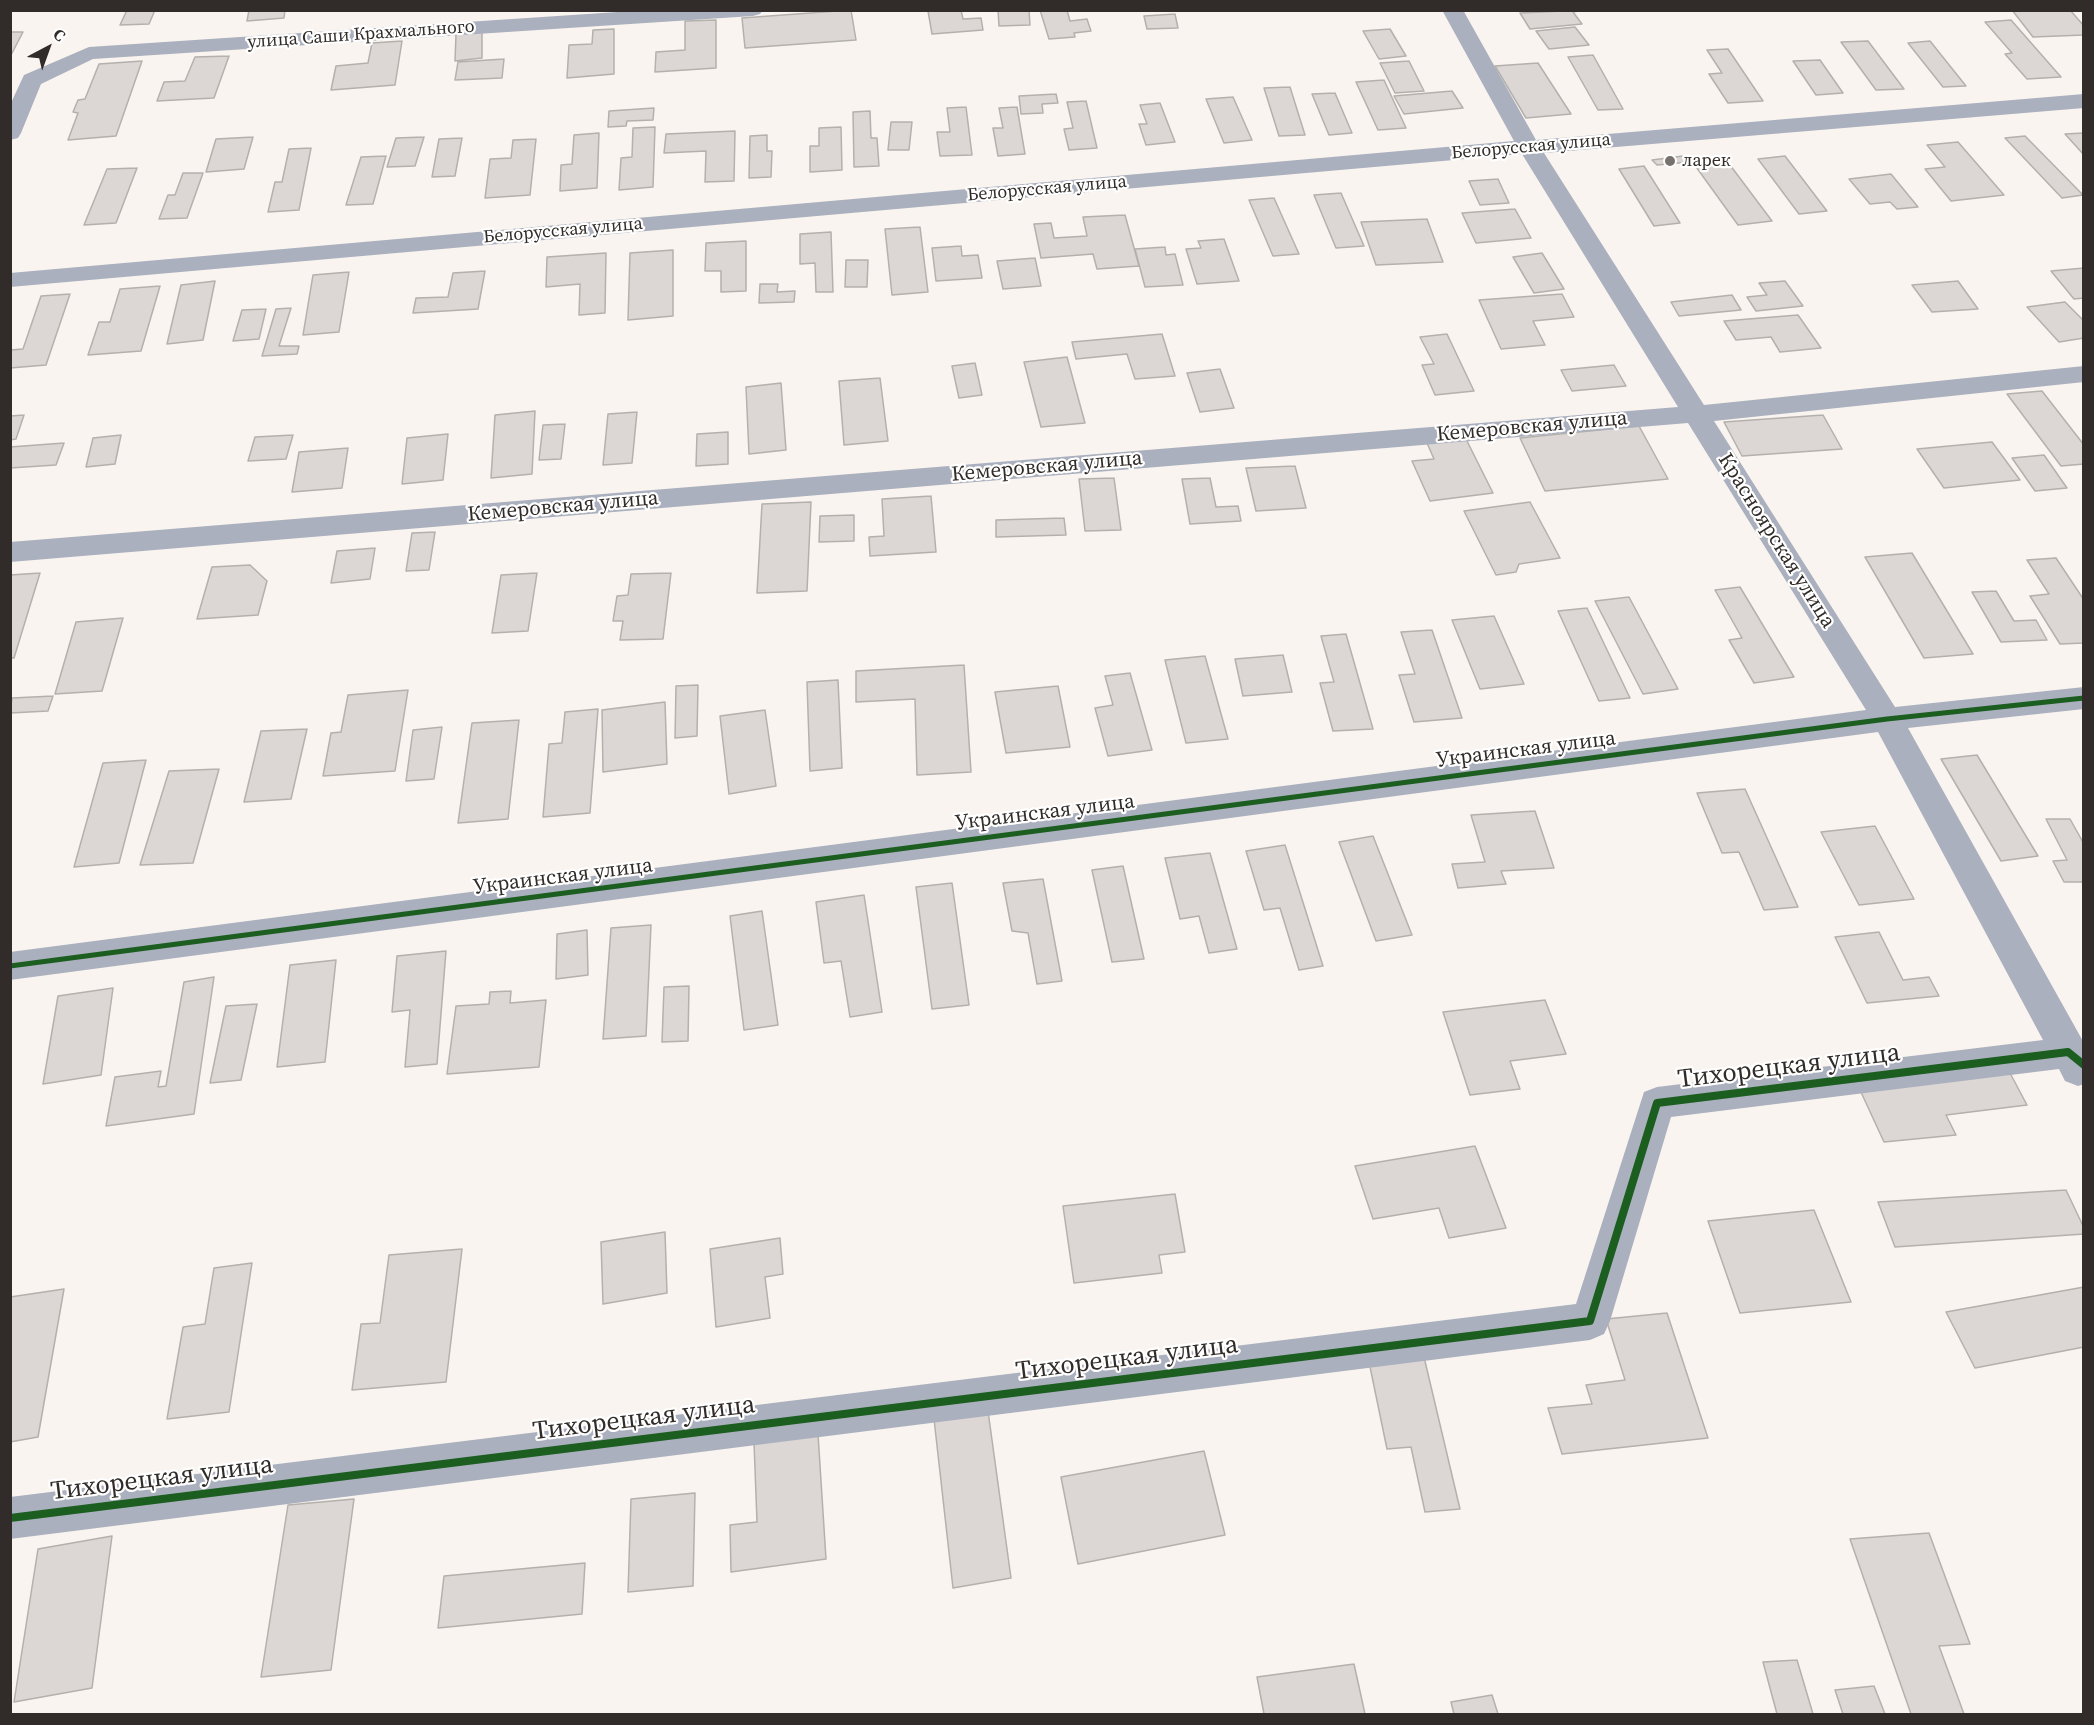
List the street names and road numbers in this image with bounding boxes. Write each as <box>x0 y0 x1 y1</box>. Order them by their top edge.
street label: улица Саши Крахмального <box>247 16 475 54</box>
street label: Белорусская улица <box>1450 129 1612 165</box>
street label: Белорусская улица <box>966 171 1128 207</box>
street label: Белорусская улица <box>482 213 644 249</box>
street label: Кемеровская улица <box>1435 406 1629 448</box>
street label: Кемеровская улица <box>950 446 1144 488</box>
street label: Красноярская улица <box>1712 449 1840 633</box>
street label: Кемеровская улица <box>466 486 660 528</box>
street label: Украинская улица <box>1435 726 1617 774</box>
street label: Украинская улица <box>954 789 1136 837</box>
street label: Украинская улица <box>472 853 654 901</box>
street label: Тихорецкая улица <box>1676 1038 1902 1096</box>
street label: Тихорецкая улица <box>1014 1330 1240 1388</box>
street label: Тихорецкая улица <box>531 1390 757 1448</box>
street label: Тихорецкая улица <box>49 1450 275 1508</box>

